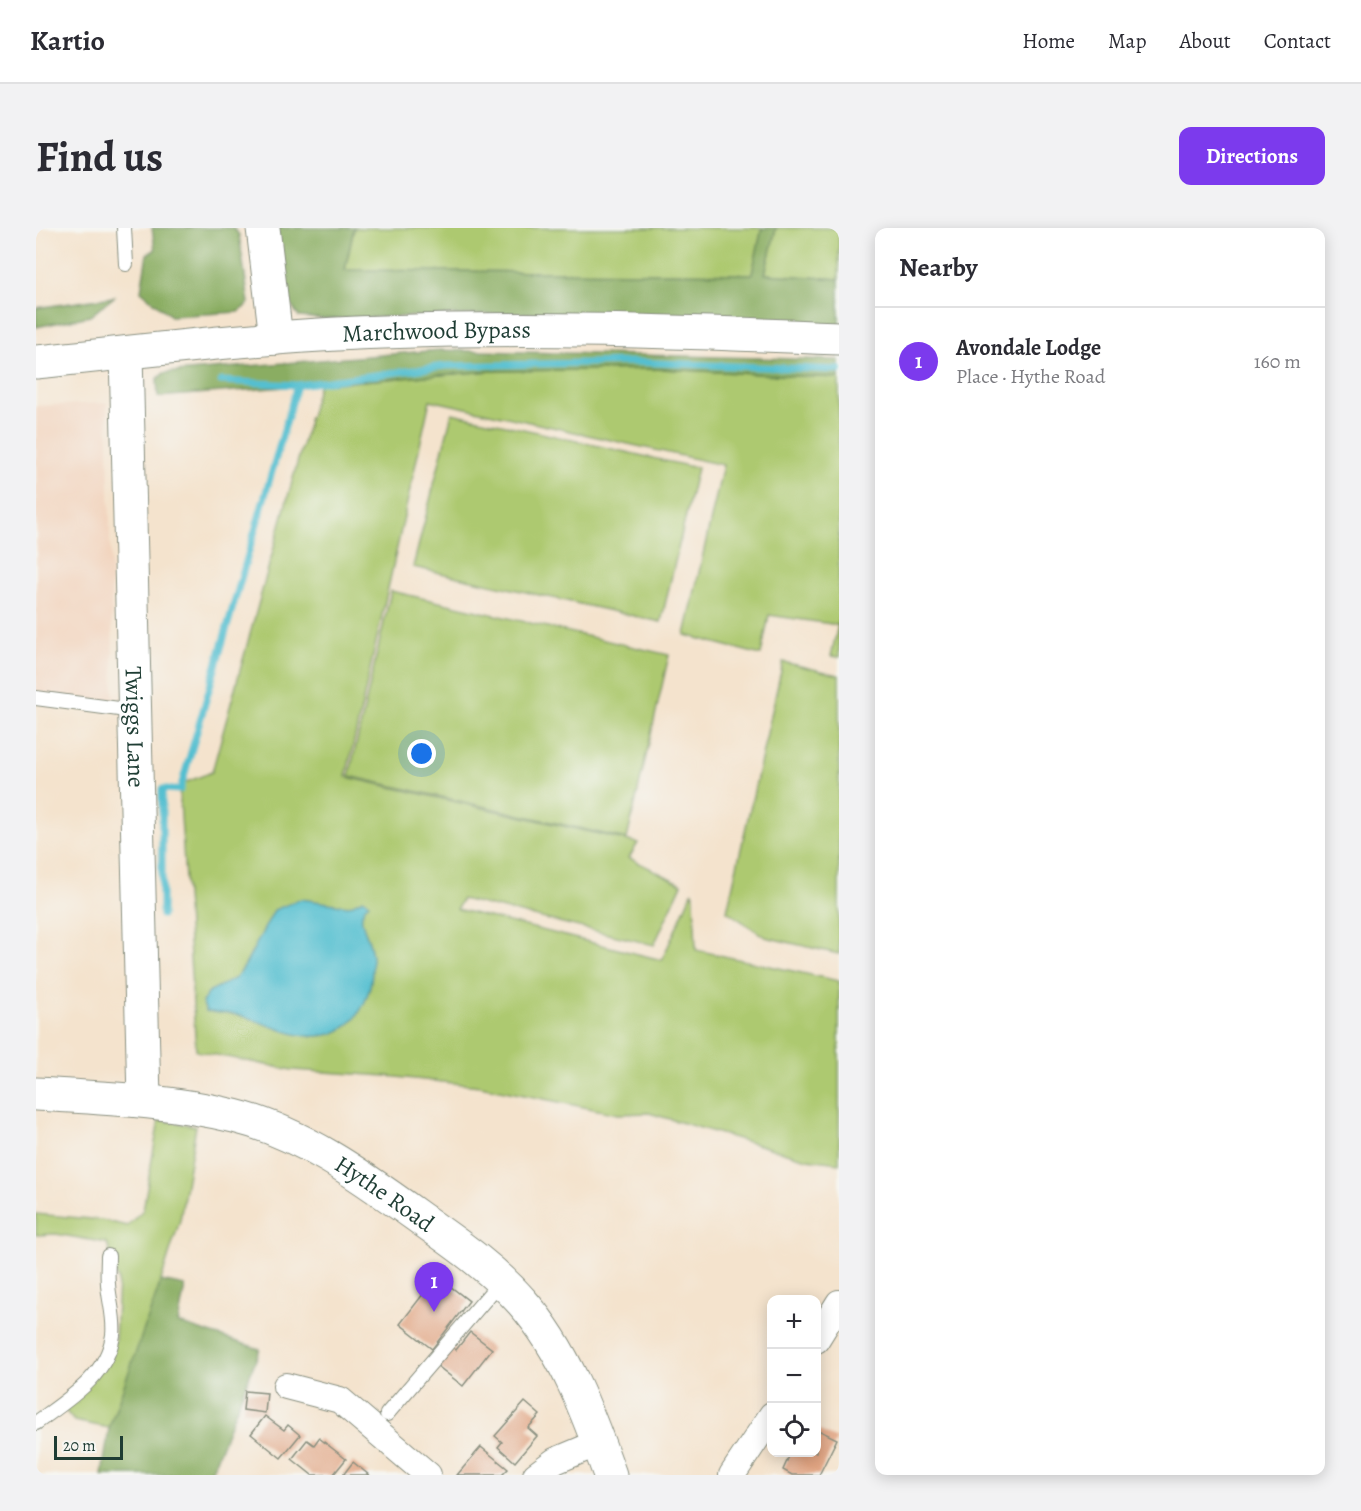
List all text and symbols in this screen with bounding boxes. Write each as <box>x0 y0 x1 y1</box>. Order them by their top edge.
text: Kartio <box>30 22 105 60</box>
text: Home <box>1022 27 1075 55</box>
text: Map <box>1108 27 1146 55</box>
text: About <box>1179 27 1231 55</box>
text: Contact <box>1264 27 1331 55</box>
button: Directions <box>1179 127 1325 185</box>
text: Find us <box>36 128 163 185</box>
text: Nearby <box>899 250 978 285</box>
street label: Marchwood Bypass <box>341 314 531 350</box>
text: Avondale Lodge <box>956 333 1101 363</box>
text: 1 <box>915 348 922 375</box>
text: 160 m <box>1254 348 1301 375</box>
text: Place · Hythe Road <box>956 363 1105 390</box>
street label: Twiggs Lane <box>118 666 152 788</box>
your location <box>407 739 436 768</box>
street label: Hythe Road <box>329 1148 441 1239</box>
pin: 1 <box>414 1262 454 1312</box>
map controls <box>767 1295 821 1457</box>
button: + <box>767 1295 821 1349</box>
button: − <box>767 1349 821 1403</box>
button: locate <box>767 1403 821 1457</box>
scale bar <box>54 1433 123 1460</box>
text: 20 m <box>63 1435 96 1457</box>

